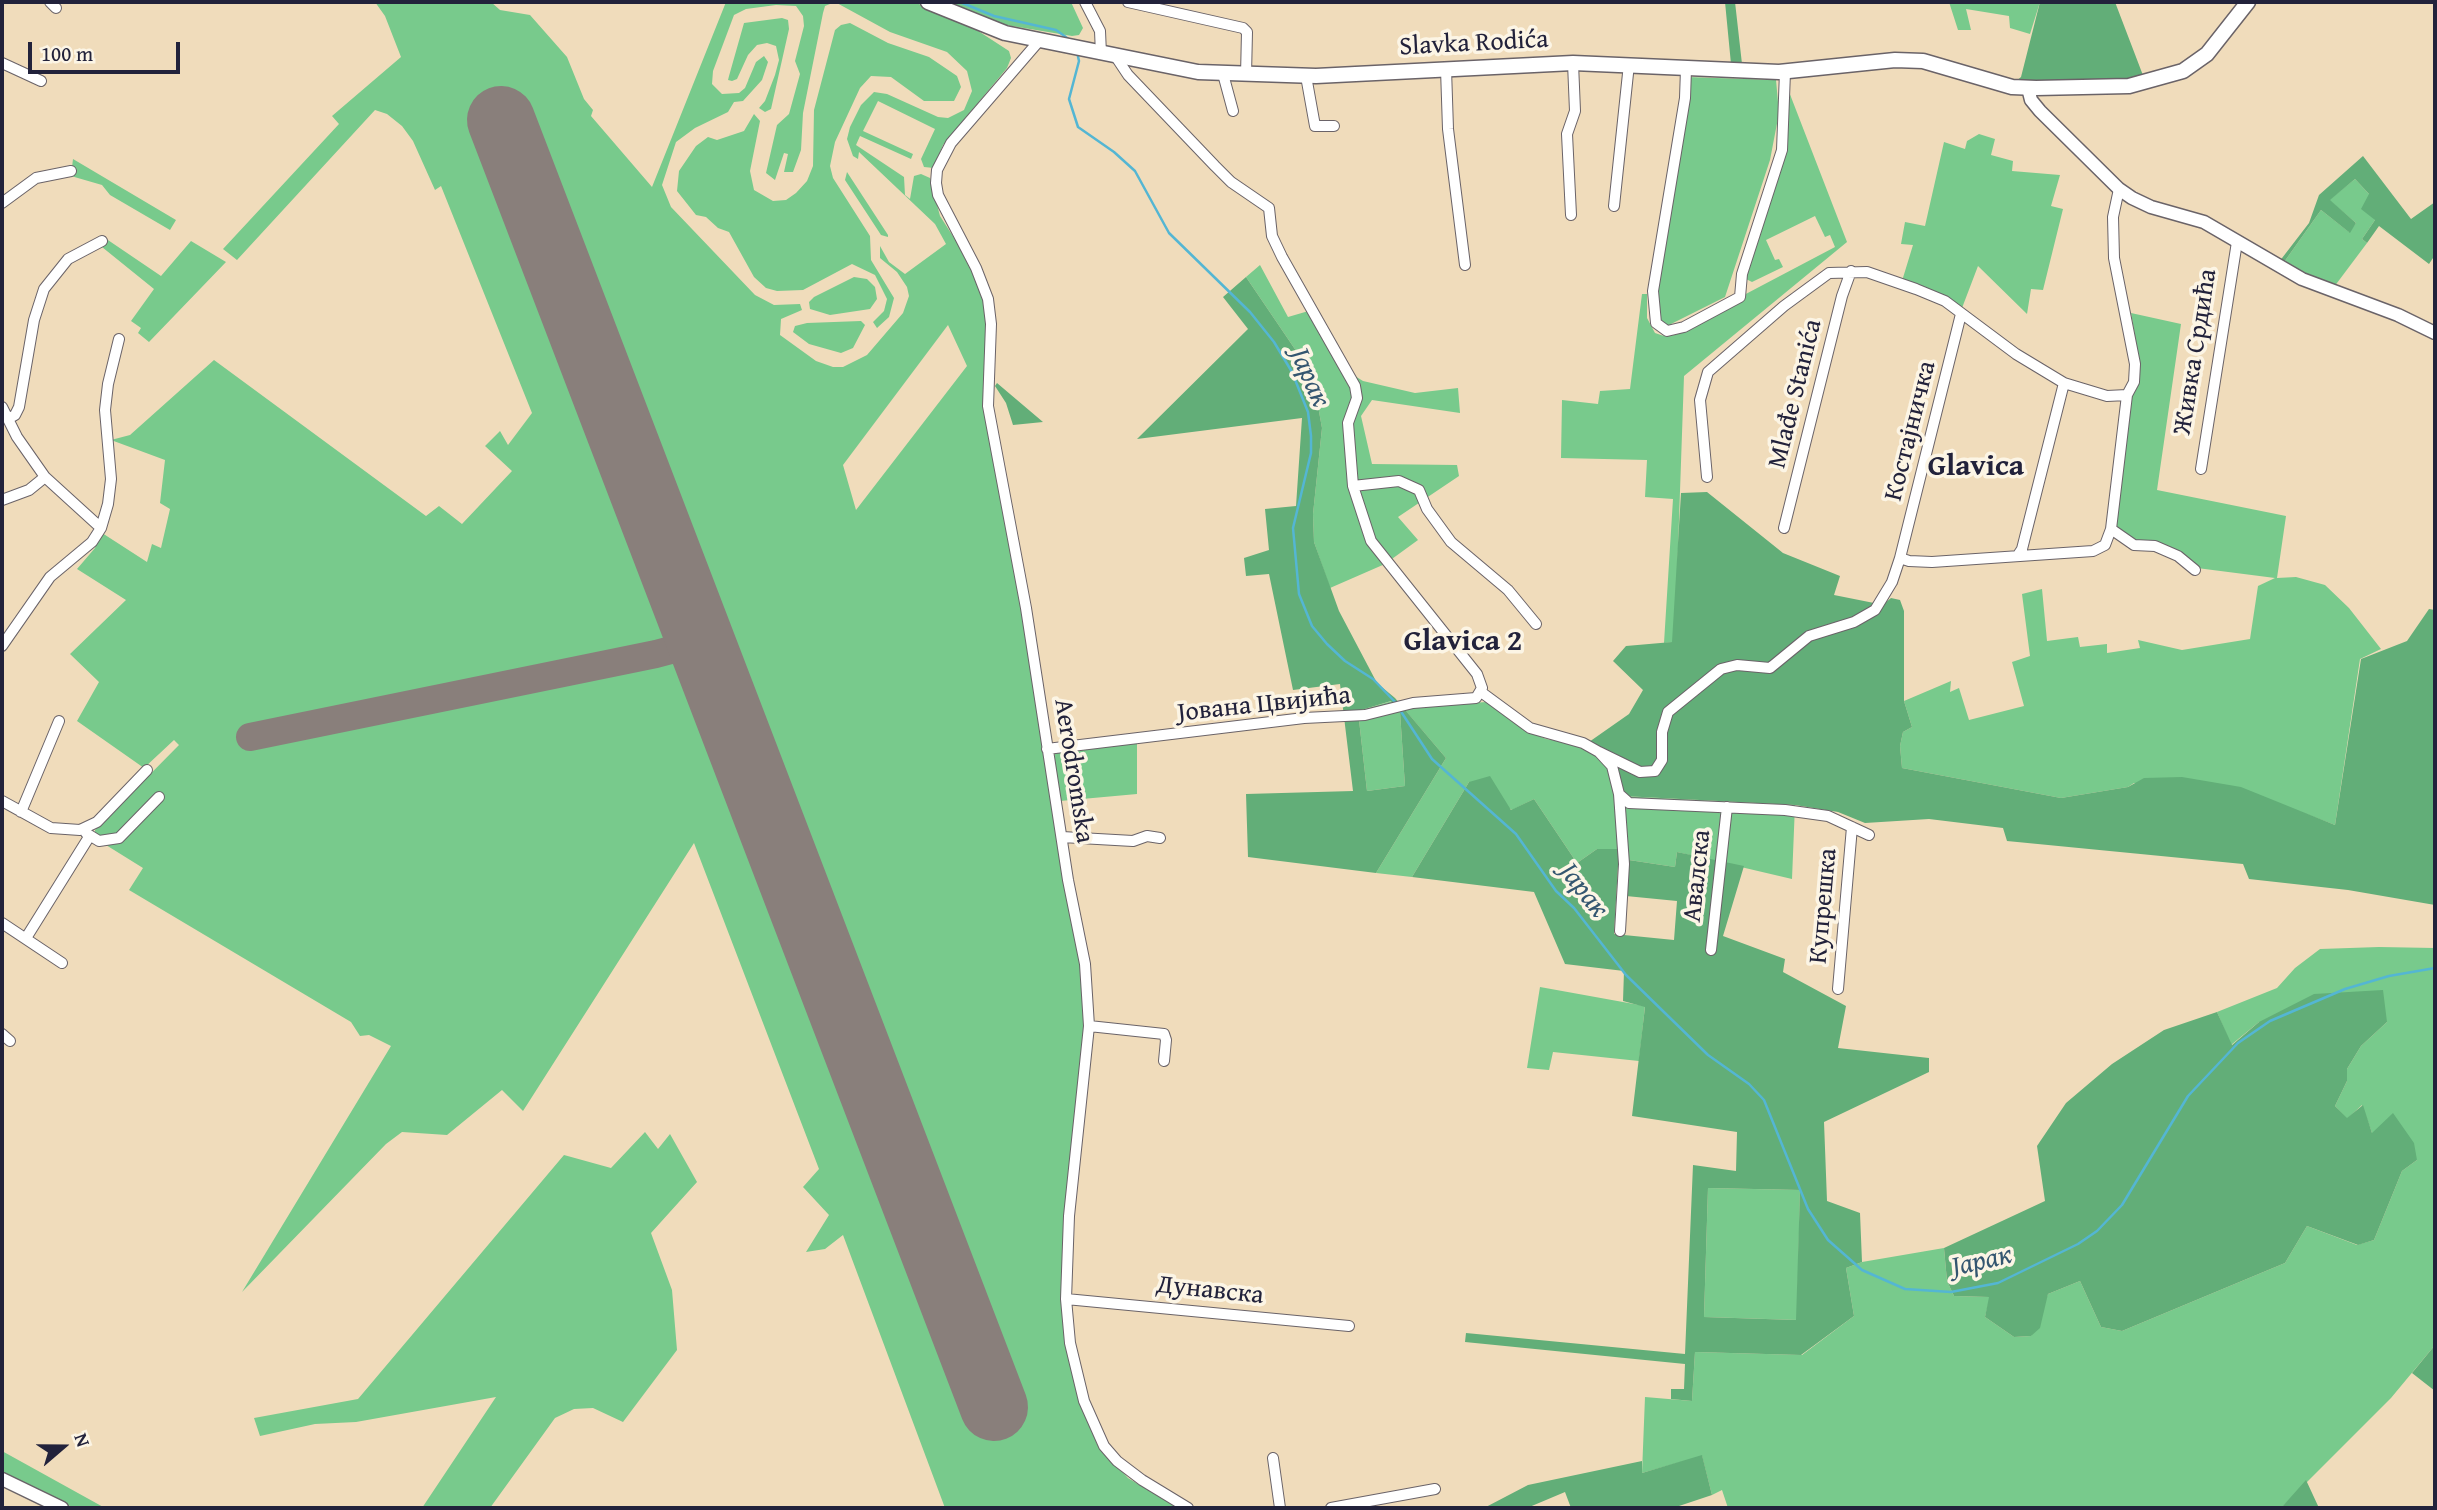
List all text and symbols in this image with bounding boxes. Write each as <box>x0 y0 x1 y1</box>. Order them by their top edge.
street label: Slavka Rodića <box>1399 25 1549 63</box>
scale bar <box>32 28 184 72</box>
text: 100 m <box>41 38 93 69</box>
street label: Живка Срдића <box>2167 267 2225 437</box>
street label: Mlađe Stanića <box>1762 316 1830 472</box>
water label: Јарак <box>1281 343 1337 413</box>
street label: Костајничка <box>1879 358 1943 504</box>
district label: Glavica <box>1928 449 2024 485</box>
district label: Glavica 2 <box>1404 624 1522 660</box>
street label: Јована Цвијића <box>1176 680 1352 730</box>
street label: Aerodromska <box>1046 696 1100 846</box>
street label: Авалска <box>1678 828 1718 924</box>
street label: Купрешка <box>1803 847 1845 965</box>
water label: Јарак <box>1551 857 1615 925</box>
water label: Јарак <box>1948 1239 2016 1285</box>
street label: Дунавска <box>1155 1270 1265 1312</box>
north arrow <box>28 1412 98 1482</box>
text: N <box>67 1429 98 1451</box>

